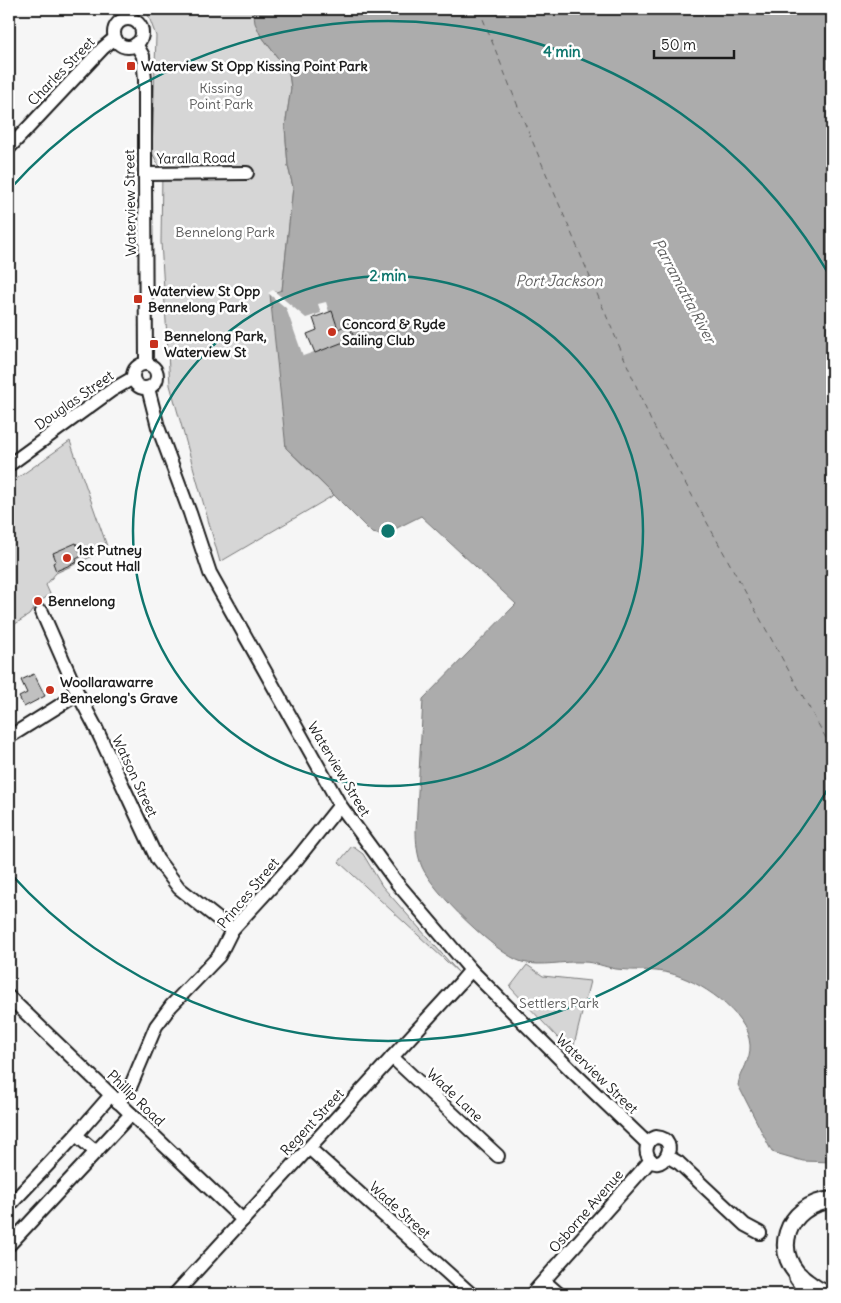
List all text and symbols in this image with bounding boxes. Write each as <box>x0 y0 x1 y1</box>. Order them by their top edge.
scale bar <box>654 28 734 60</box>
street label: Charles Street <box>24 33 98 109</box>
text: 50 m <box>661 35 696 54</box>
text: 4 min <box>543 42 581 61</box>
place label: Waterview St Opp Kissing Point Park <box>141 57 368 75</box>
marker: Waterview St Opp Kissing Point Park <box>125 60 137 72</box>
park label: Kissing Point Park <box>189 79 253 113</box>
street label: Yaralla Road <box>156 148 236 168</box>
street label: Waterview Street <box>120 149 140 257</box>
park label: Bennelong Park <box>175 223 275 241</box>
water label: Parramatta River <box>649 235 721 348</box>
text: 2 min <box>370 266 407 285</box>
water label: Port Jackson <box>515 271 603 290</box>
place label: Waterview St Opp Bennelong Park <box>148 282 260 316</box>
marker: Waterview St Opp Bennelong Park <box>132 293 144 305</box>
place label: Concord & Ryde Sailing Club <box>342 315 446 349</box>
marker: Concord & Ryde Sailing Club <box>326 326 338 338</box>
place label: Bennelong Park, Waterview St <box>164 327 267 361</box>
marker: Bennelong Park, Waterview St <box>148 338 160 350</box>
street label: Douglas Street <box>31 366 117 434</box>
centre of rings <box>379 522 397 540</box>
place label: 1st Putney Scout Hall <box>77 541 142 575</box>
marker: 1st Putney Scout Hall <box>61 552 73 564</box>
place label: Bennelong <box>48 592 116 610</box>
marker: Bennelong <box>32 595 44 607</box>
place label: Woollarawarre Bennelong's Grave <box>60 673 178 707</box>
marker: Woollarawarre Bennelong's Grave <box>44 684 56 696</box>
street label: Waterview Street <box>304 718 374 820</box>
street label: Watson Street <box>108 732 162 820</box>
street label: Princes Street <box>213 854 283 932</box>
park label: Settlers Park <box>519 994 599 1012</box>
street label: Waterview Street <box>552 1030 642 1118</box>
street label: Wade Lane <box>423 1064 487 1126</box>
street label: Phillip Road <box>103 1066 169 1130</box>
street label: Regent Street <box>276 1085 348 1159</box>
street label: Osborne Avenue <box>545 1166 627 1256</box>
street label: Wade Street <box>366 1178 435 1243</box>

